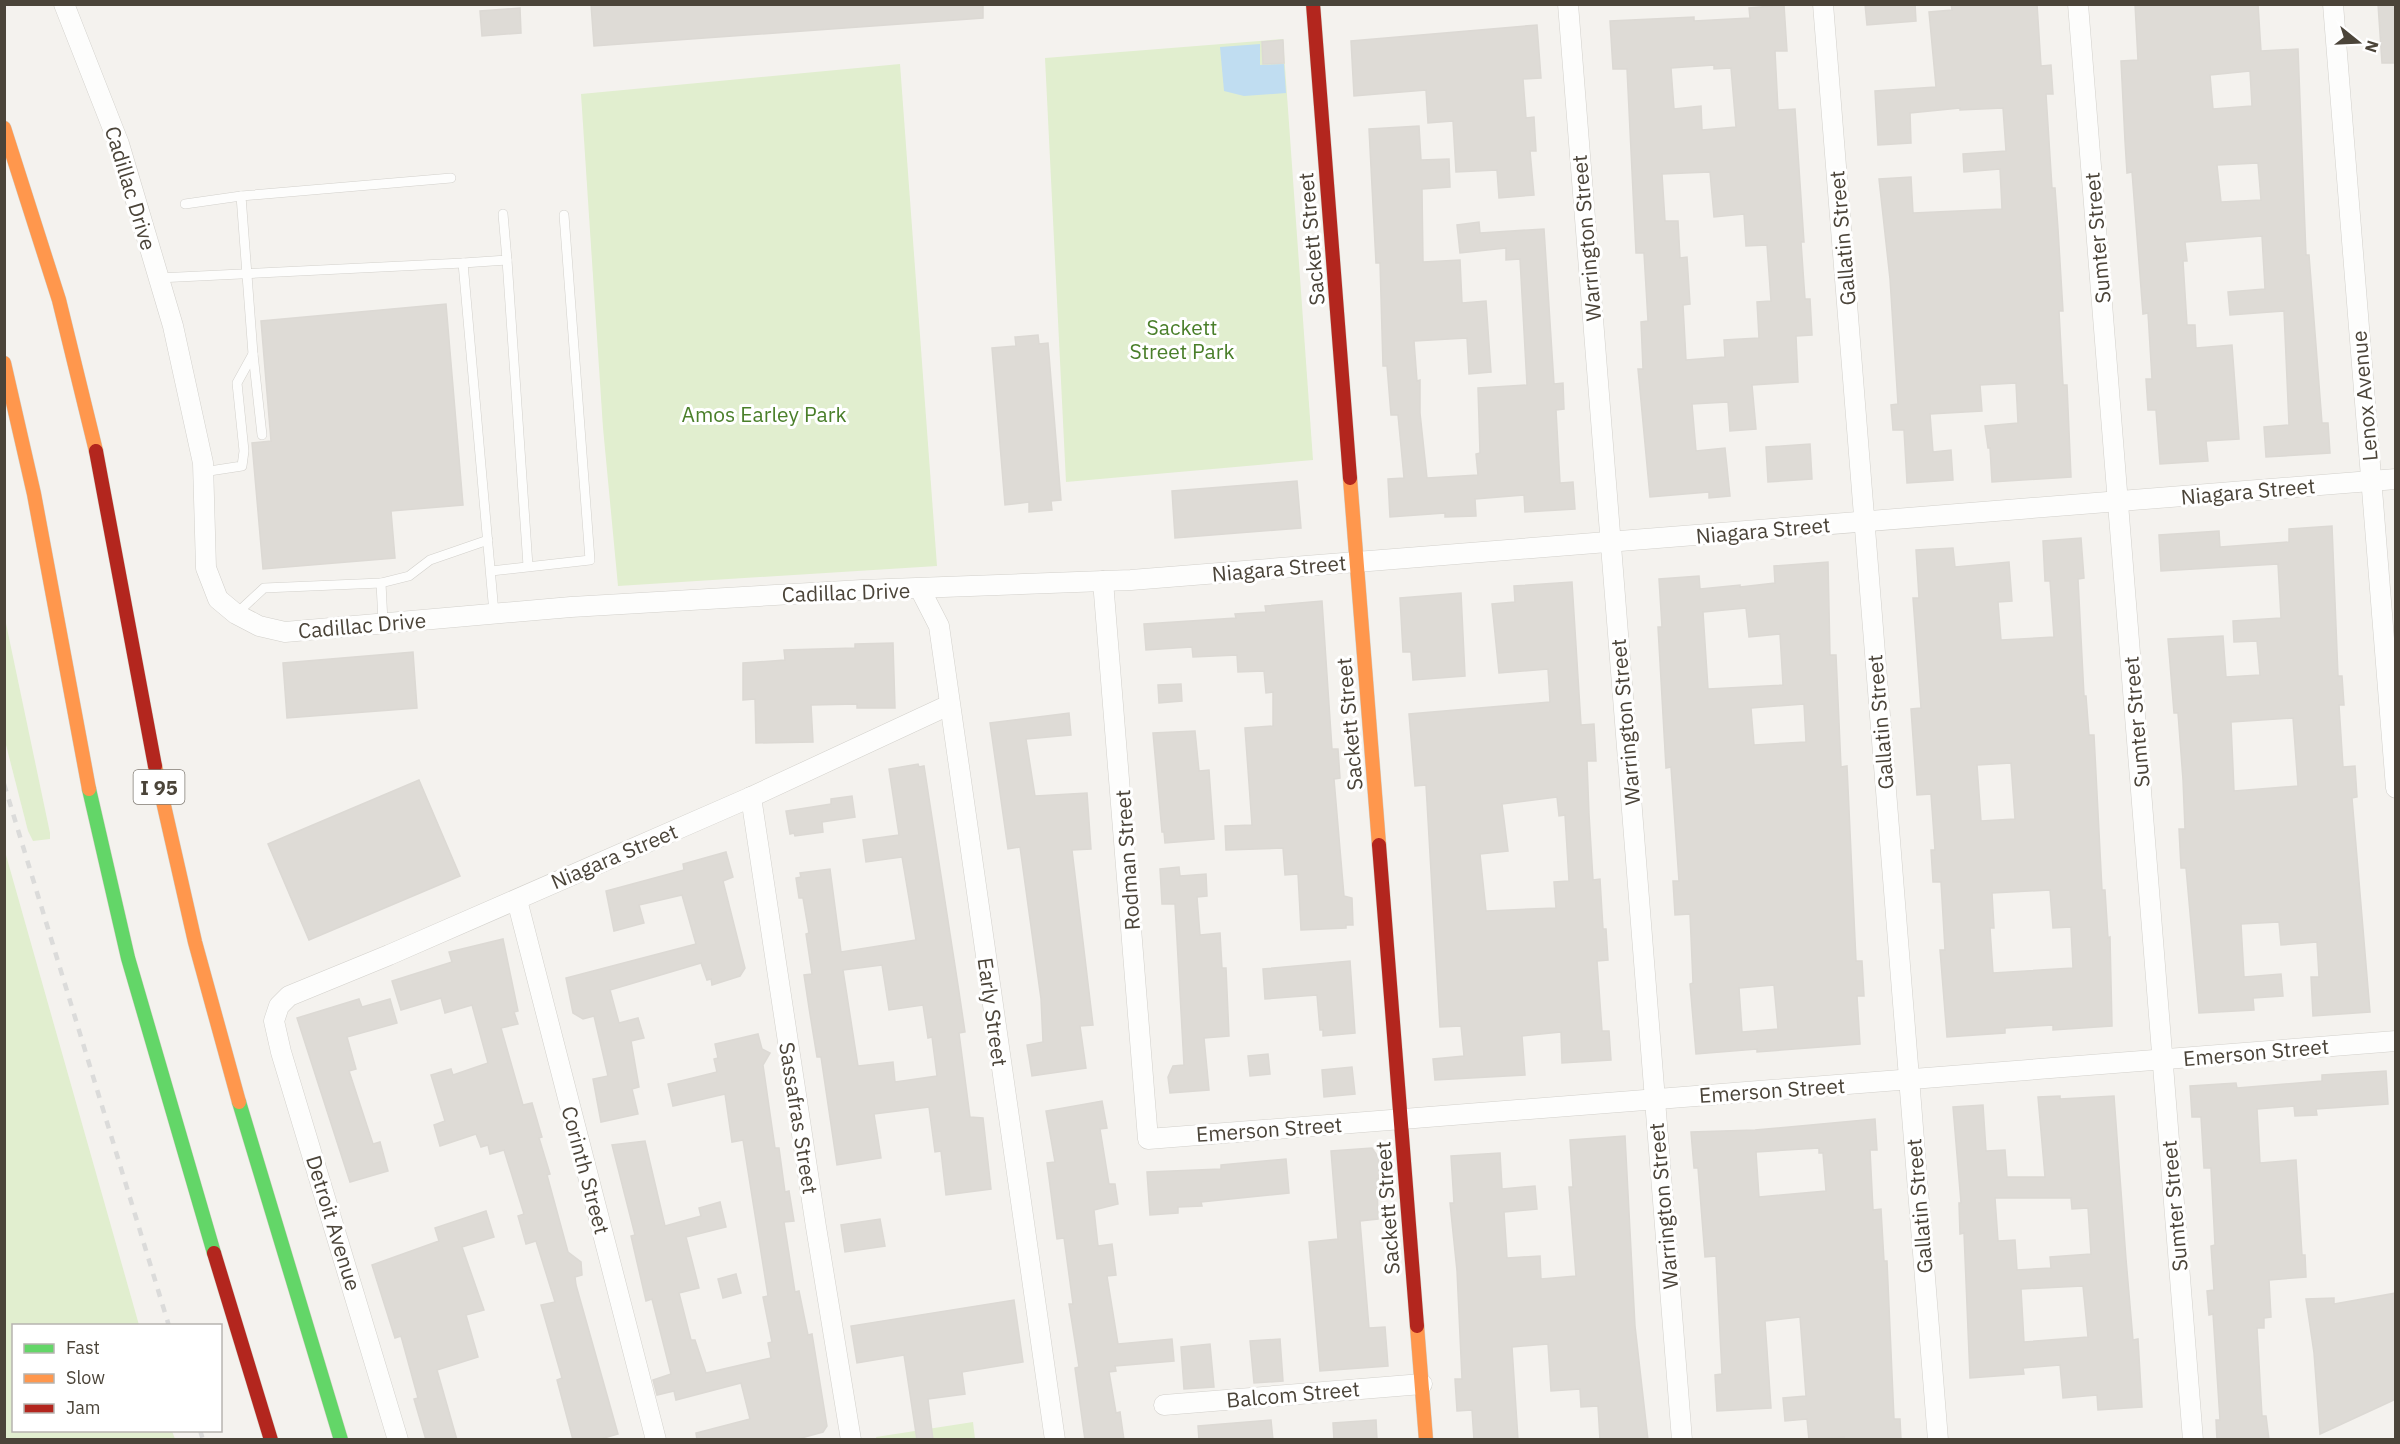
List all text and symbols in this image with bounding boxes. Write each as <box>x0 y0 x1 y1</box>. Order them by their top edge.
north arrow <box>2328 12 2388 72</box>
text: N <box>2361 38 2384 55</box>
street label: Cadillac Drive <box>99 122 163 254</box>
street label: Warrington Street <box>1565 154 1607 322</box>
street label: Gallatin Street <box>1822 169 1862 307</box>
street label: Sackett Street <box>1291 171 1331 307</box>
street label: Sumter Street <box>2077 171 2117 305</box>
park label: Sackett Street Park <box>1129 313 1235 365</box>
street label: Lenox Avenue <box>2344 330 2384 462</box>
park label: Amos Earley Park <box>682 400 846 428</box>
street label: Niagara Street <box>2180 471 2316 511</box>
street label: Niagara Street <box>1695 510 1831 550</box>
street label: Niagara Street <box>1211 548 1347 588</box>
street label: Cadillac Drive <box>781 576 911 608</box>
street label: Cadillac Drive <box>297 605 427 645</box>
street label: Warrington Street <box>1604 638 1646 806</box>
street label: Gallatin Street <box>1860 653 1900 791</box>
street label: Sumter Street <box>2116 655 2156 789</box>
street label: Sackett Street <box>1329 656 1369 792</box>
road number: I 95 <box>134 770 184 804</box>
street label: Rodman Street <box>1108 789 1146 931</box>
street label: Niagara Street <box>546 817 682 895</box>
street label: Early Street <box>972 956 1014 1068</box>
street label: Emerson Street <box>2182 1032 2330 1072</box>
street label: Sassafras Street <box>773 1040 825 1196</box>
street label: Emerson Street <box>1698 1071 1846 1109</box>
street label: Corinth Street <box>555 1103 617 1237</box>
street label: Emerson Street <box>1195 1110 1343 1148</box>
street label: Warrington Street <box>1642 1122 1684 1290</box>
street label: Gallatin Street <box>1899 1137 1939 1275</box>
street label: Sumter Street <box>2154 1139 2194 1273</box>
street label: Sackett Street <box>1368 1141 1406 1275</box>
street label: Detroit Avenue <box>300 1152 368 1294</box>
legend <box>12 1324 222 1432</box>
text: Fast <box>66 1336 100 1359</box>
text: Slow <box>66 1366 105 1389</box>
street label: Balcom Street <box>1225 1374 1361 1414</box>
text: Jam <box>66 1396 101 1419</box>

